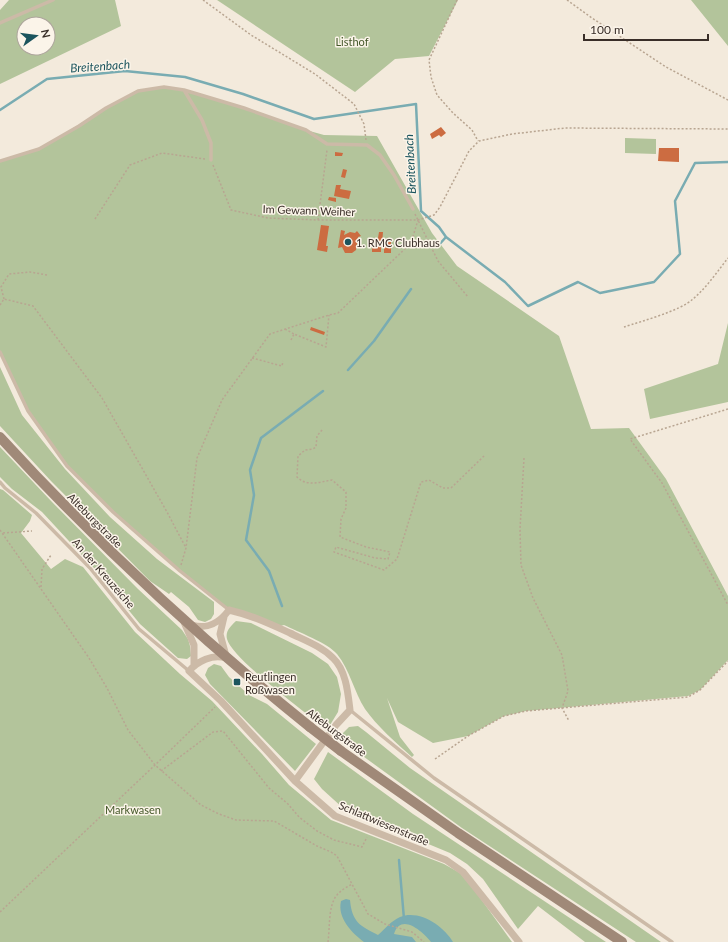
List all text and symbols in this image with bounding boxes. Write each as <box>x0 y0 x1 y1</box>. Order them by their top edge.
north arrow <box>16 16 56 56</box>
scale bar <box>584 16 708 42</box>
text: 100 m <box>590 22 624 37</box>
text: N <box>39 28 54 39</box>
park label: Listhof <box>335 35 369 48</box>
water label: Breitenbach <box>70 56 130 76</box>
water label: Breitenbach <box>401 134 419 194</box>
street label: Im Gewann Weiher <box>262 202 356 218</box>
place label: 1. RMC Clubhaus <box>356 236 440 249</box>
marker: 1. RMC Clubhaus <box>343 237 353 247</box>
street label: Alteburgstraße <box>65 490 125 550</box>
street label: An der Kreuzeiche <box>70 535 138 611</box>
place label: Reutlingen Roßwasen <box>245 670 296 696</box>
marker: Reutlingen Roßwasen <box>232 677 242 687</box>
street label: Alteburgstraße <box>304 705 370 759</box>
street label: Schlattwiesenstraße <box>337 798 431 848</box>
park label: Markwasen <box>105 803 161 816</box>

